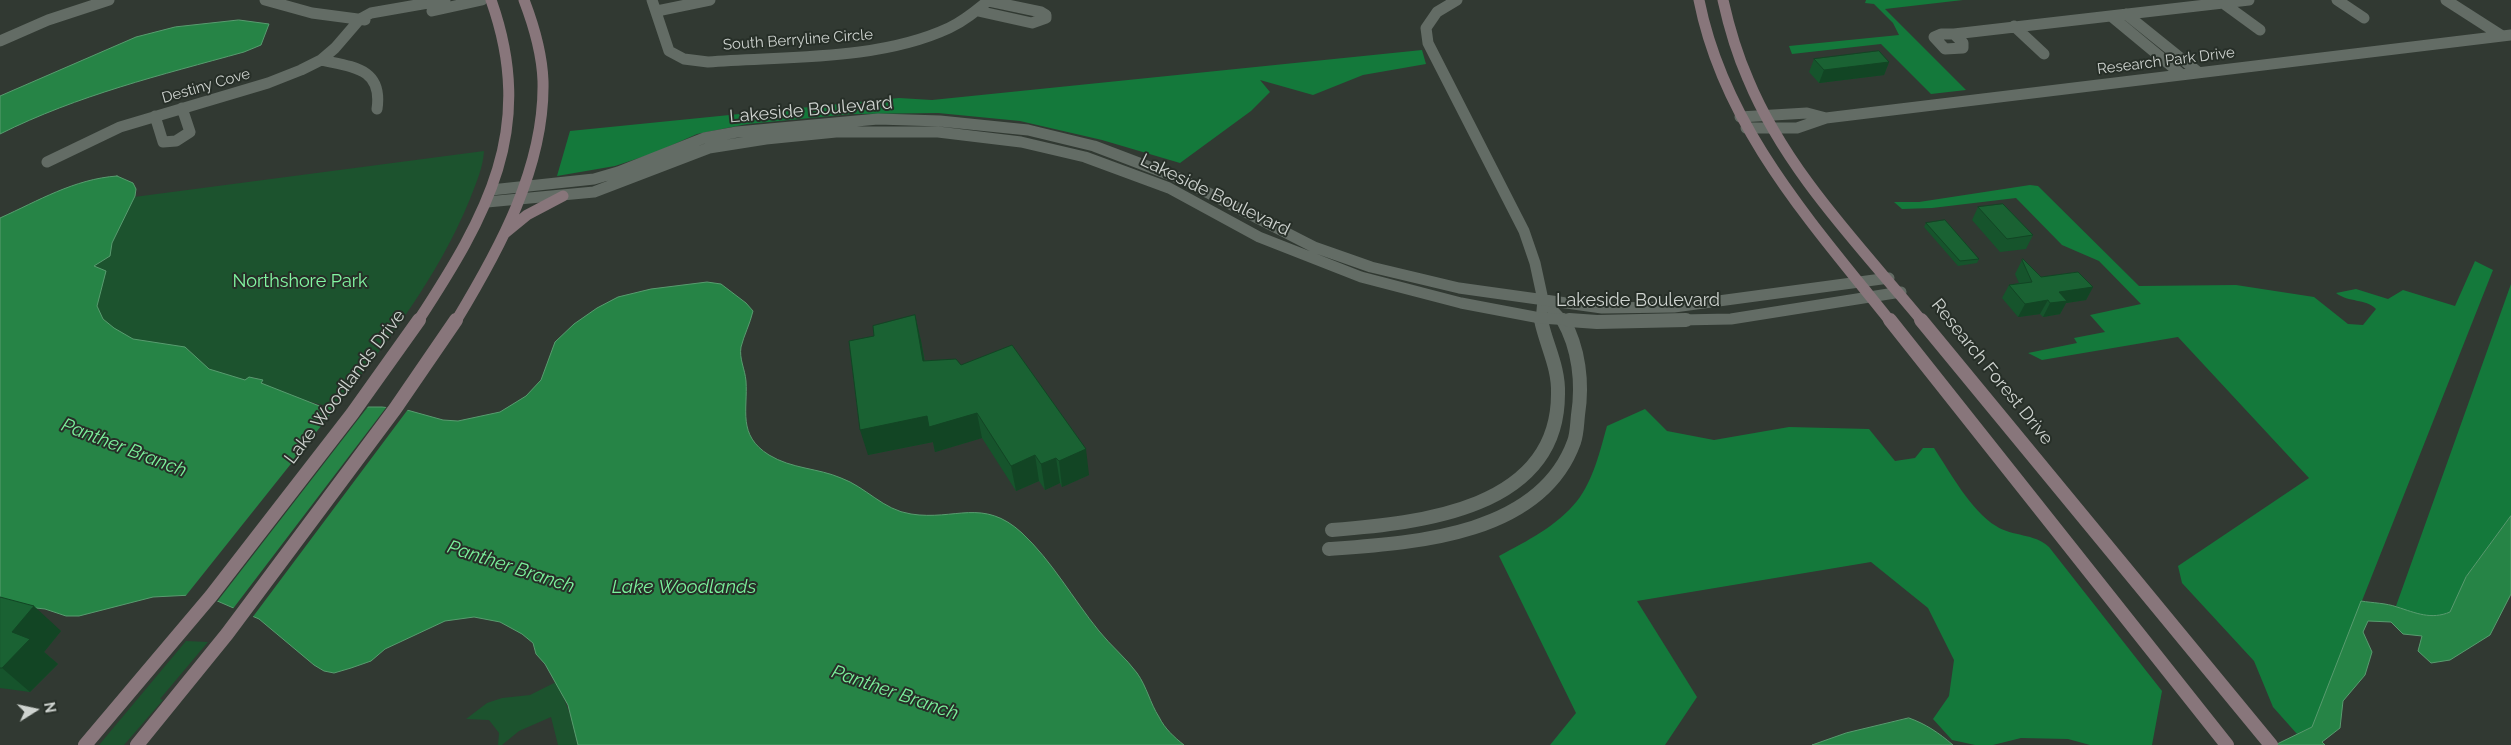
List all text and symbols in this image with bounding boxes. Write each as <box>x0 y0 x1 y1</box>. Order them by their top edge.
street label: South Berryline Circle <box>722 26 874 54</box>
street label: Research Park Drive <box>2096 44 2236 78</box>
street label: Destiny Cove <box>160 65 252 107</box>
street label: Lakeside Boulevard <box>728 92 894 128</box>
street label: Lakeside Boulevard <box>1137 149 1293 241</box>
park label: Northshore Park <box>232 271 368 293</box>
street label: Lakeside Boulevard <box>1556 290 1720 312</box>
street label: Research Forest Drive <box>1926 295 2058 449</box>
street label: Lake Woodlands Drive <box>280 306 410 468</box>
water label: Panther Branch <box>58 414 190 482</box>
water label: Panther Branch <box>445 536 577 598</box>
water label: Lake Woodlands <box>612 576 756 598</box>
water label: Panther Branch <box>829 661 961 725</box>
north arrow <box>10 685 60 735</box>
text: N <box>41 701 59 714</box>

